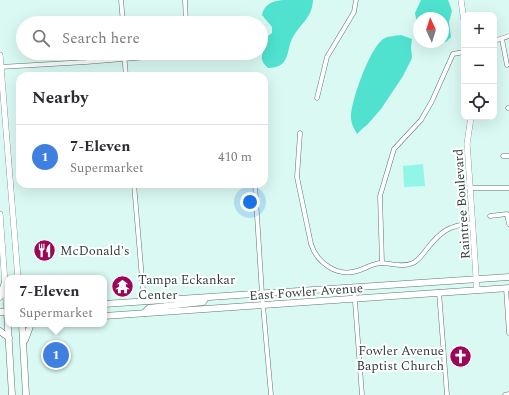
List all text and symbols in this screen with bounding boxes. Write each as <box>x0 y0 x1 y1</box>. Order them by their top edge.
north arrow <box>413 12 449 48</box>
map controls <box>461 12 497 120</box>
button: + <box>461 12 497 48</box>
search box <box>16 16 268 60</box>
icon: search <box>30 27 52 49</box>
text: Search here <box>62 27 140 50</box>
button: − <box>461 48 497 84</box>
button: locate <box>461 84 497 120</box>
text: Nearby <box>32 85 88 111</box>
text: 7-Eleven <box>70 135 130 158</box>
text: 1 <box>41 147 49 167</box>
text: 410 m <box>218 147 252 167</box>
street label: Raintree Boulevard <box>448 148 476 260</box>
text: Supermarket <box>70 158 144 178</box>
your location <box>240 192 260 212</box>
restaurant icon: McDonald's <box>32 237 58 263</box>
place label: McDonald's <box>60 241 130 261</box>
place label: Tampa Eckankar Center <box>138 270 235 305</box>
temple icon: Tampa Eckankar Center <box>110 273 136 299</box>
popup <box>5 275 107 327</box>
street label: East Fowler Avenue <box>249 278 364 306</box>
text: 7-Eleven <box>19 280 80 303</box>
text: Supermarket <box>19 303 93 323</box>
pin: 1 <box>43 340 69 370</box>
place label: Fowler Avenue Baptist Church <box>356 341 444 376</box>
church icon: Fowler Avenue Baptist Church <box>447 344 473 370</box>

